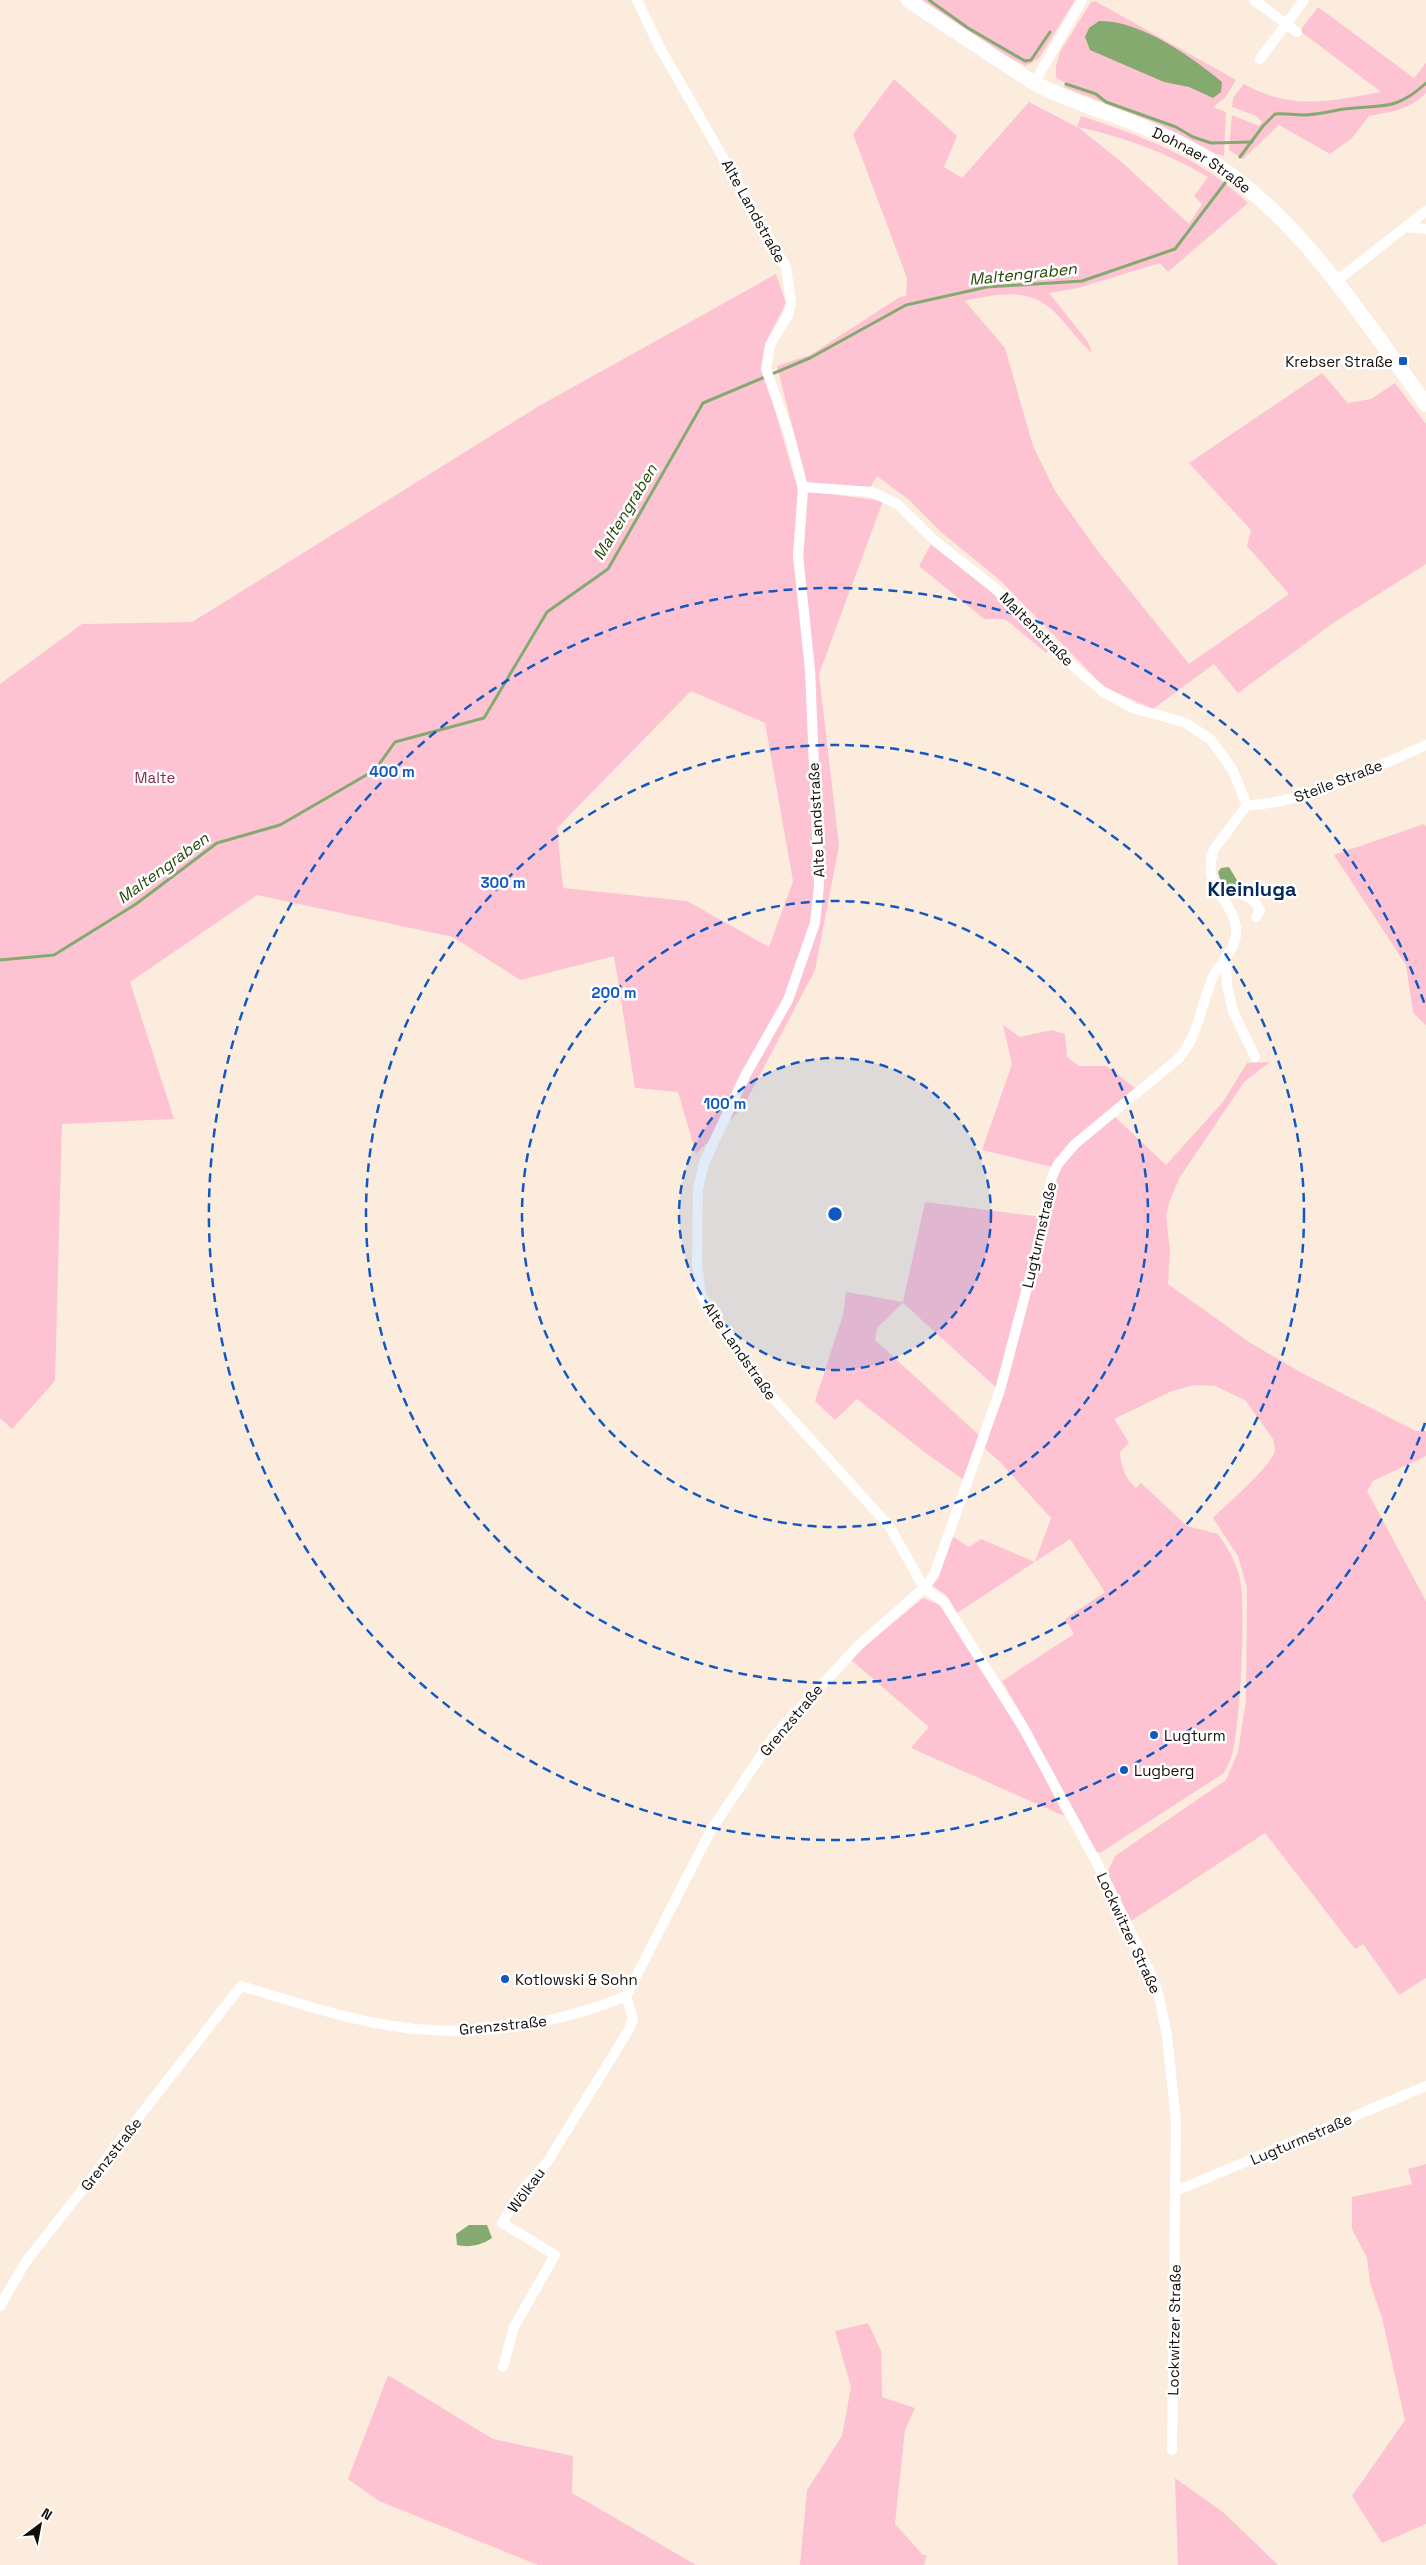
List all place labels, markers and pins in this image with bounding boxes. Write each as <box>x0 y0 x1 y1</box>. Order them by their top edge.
place label: Krebser Straße <box>1285 352 1393 371</box>
marker: Krebser Straße <box>1397 355 1409 367</box>
centre of rings <box>826 1205 844 1223</box>
place label: Lugturm <box>1164 1726 1226 1745</box>
marker: Lugturm <box>1148 1729 1160 1741</box>
place label: Lugberg <box>1134 1761 1195 1780</box>
marker: Lugberg <box>1118 1764 1130 1776</box>
place label: Kotlowski & Sohn <box>515 1970 638 1989</box>
marker: Kotlowski & Sohn <box>499 1973 511 1985</box>

